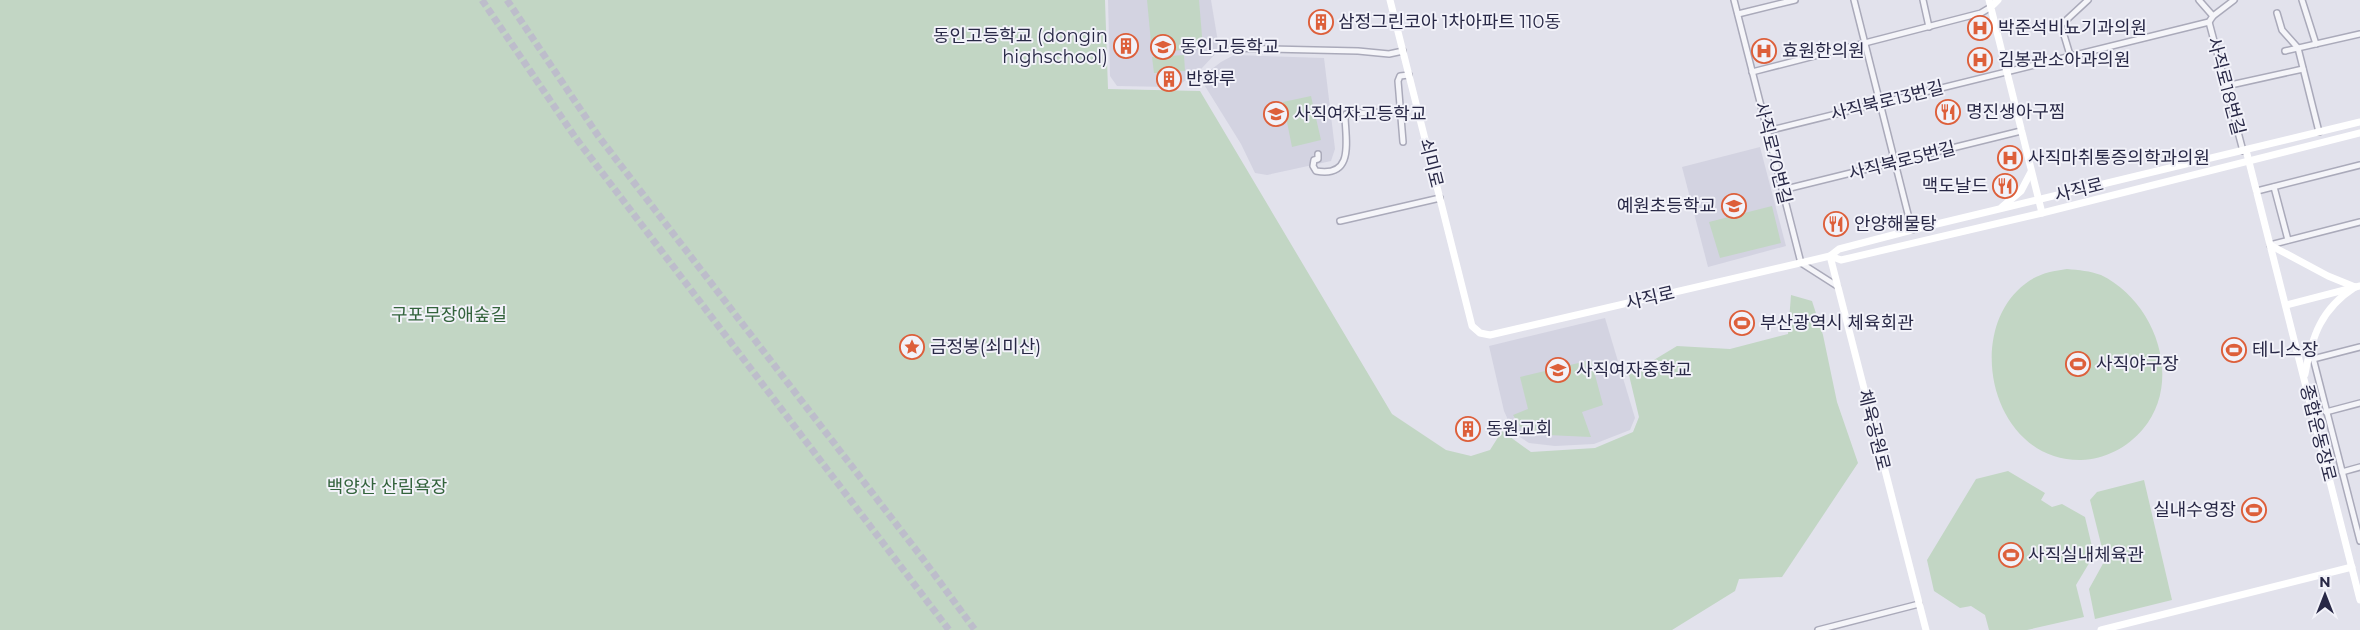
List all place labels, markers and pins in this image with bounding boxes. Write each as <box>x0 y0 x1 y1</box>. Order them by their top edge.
building icon: 삼정그린코아 1차아파트 110동 <box>1308 9 1334 35</box>
place label: 삼정그린코아 1차아파트 110동 <box>1338 11 1561 33</box>
hospital icon: 박준석비뇨기과의원 <box>1967 15 1993 41</box>
place label: 박준석비뇨기과의원 <box>1998 17 2147 39</box>
place label: 동인고등학교 (dongin highschool) <box>933 25 1108 68</box>
building icon: 동인고등학교 (dongin highschool) <box>1113 33 1139 59</box>
school or university icon: 동인고등학교 <box>1150 34 1176 60</box>
place label: 동인고등학교 <box>1180 36 1279 58</box>
hospital icon: 효원한의원 <box>1751 38 1777 64</box>
place label: 효원한의원 <box>1782 40 1865 62</box>
hospital icon: 김봉관소아과의원 <box>1967 47 1993 73</box>
place label: 김봉관소아과의원 <box>1998 49 2130 71</box>
building icon: 반화루 <box>1156 66 1182 92</box>
place label: 반화루 <box>1186 68 1236 90</box>
restaurant icon: 명진생아구찜 <box>1935 99 1961 125</box>
school or university icon: 사직여자고등학교 <box>1263 101 1289 127</box>
place label: 명진생아구찜 <box>1966 101 2065 123</box>
place label: 사직여자고등학교 <box>1294 103 1426 125</box>
hospital icon: 사직마취통증의학과의원 <box>1997 145 2023 171</box>
place label: 사직마취통증의학과의원 <box>2028 147 2210 169</box>
restaurant icon: 맥도날드 <box>1992 173 2018 199</box>
place label: 맥도날드 <box>1922 175 1988 197</box>
school or university icon: 예원초등학교 <box>1721 193 1747 219</box>
place label: 예원초등학교 <box>1617 195 1716 217</box>
restaurant icon: 안양해물탕 <box>1823 211 1849 237</box>
place label: 안양해물탕 <box>1854 213 1937 235</box>
sports icon: 부산광역시 체육회관 <box>1729 310 1755 336</box>
place label: 부산광역시 체육회관 <box>1760 312 1914 334</box>
place icon: 금정봉(쇠미산) <box>899 334 925 360</box>
place label: 금정봉(쇠미산) <box>930 336 1041 358</box>
sports icon: 테니스장 <box>2221 337 2247 363</box>
place label: 테니스장 <box>2252 339 2318 361</box>
sports icon: 사직야구장 <box>2065 351 2091 377</box>
place label: 사직야구장 <box>2096 353 2179 375</box>
school or university icon: 사직여자중학교 <box>1545 357 1571 383</box>
place label: 사직여자중학교 <box>1576 359 1692 381</box>
building icon: 동원교회 <box>1455 416 1481 442</box>
place label: 동원교회 <box>1486 418 1552 440</box>
sports icon: 실내수영장 <box>2241 497 2267 523</box>
place label: 실내수영장 <box>2153 499 2236 521</box>
sports icon: 사직실내체육관 <box>1998 542 2024 568</box>
place label: 사직실내체육관 <box>2028 544 2144 566</box>

